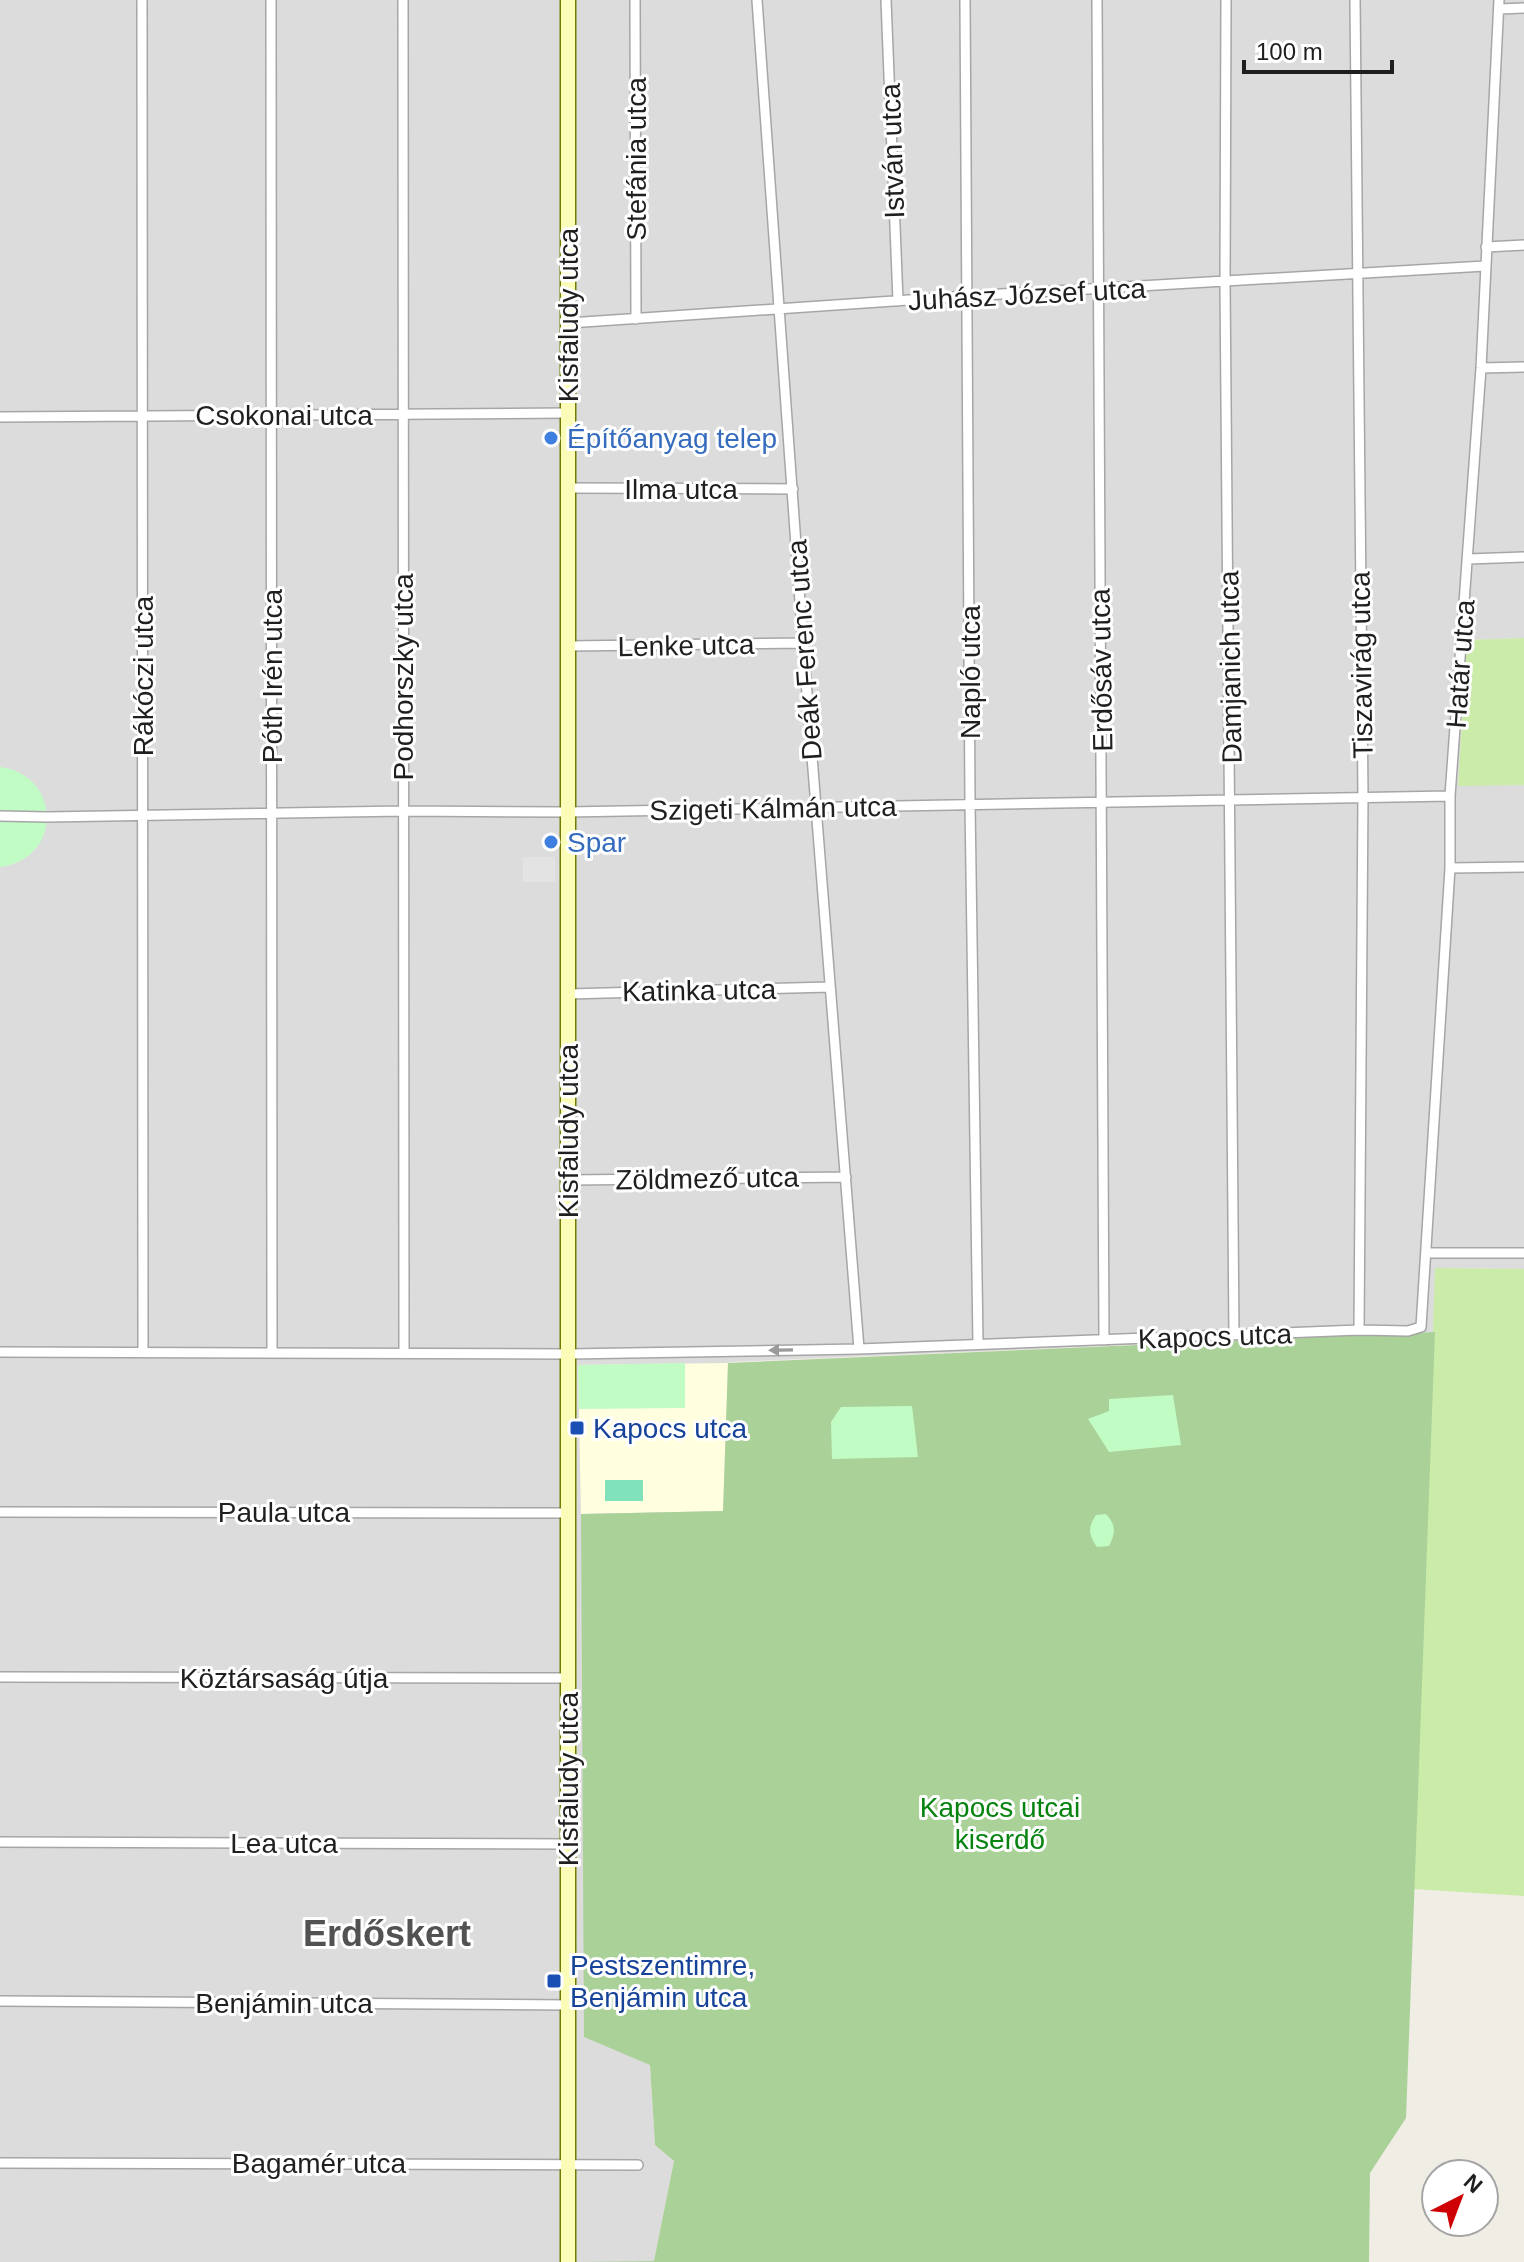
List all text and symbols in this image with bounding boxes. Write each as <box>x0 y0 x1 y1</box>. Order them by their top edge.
scale bar <box>1244 24 1392 74</box>
text: 100 m <box>1256 38 1323 65</box>
street label: Stefánia utca <box>621 77 652 241</box>
street label: István utca <box>875 82 910 219</box>
street label: Kisfaludy utca <box>553 227 584 402</box>
street label: Juhász József utca <box>907 273 1147 316</box>
street label: Csokonai utca <box>195 400 373 431</box>
place label: Építőanyag telep <box>567 423 777 454</box>
marker: Építőanyag telep <box>542 429 560 447</box>
street label: Ilma utca <box>624 474 738 505</box>
street label: Deák Ferenc utca <box>781 538 828 761</box>
street label: Damjanich utca <box>1213 570 1248 764</box>
street label: Tiszavirág utca <box>1344 571 1379 759</box>
street label: Podhorszky utca <box>388 573 419 781</box>
street label: Póth Irén utca <box>257 588 288 763</box>
street label: Erdősáv utca <box>1085 588 1118 752</box>
street label: Rákóczi utca <box>128 595 159 756</box>
street label: Határ utca <box>1441 598 1480 730</box>
street label: Napló utca <box>955 605 986 739</box>
street label: Lenke utca <box>617 629 755 662</box>
street label: Szigeti Kálmán utca <box>649 791 897 826</box>
place label: Spar <box>567 827 626 858</box>
marker: Spar <box>542 833 560 851</box>
street label: Katinka utca <box>622 974 777 1007</box>
street label: Kisfaludy utca <box>553 1043 584 1218</box>
street label: Zöldmező utca <box>615 1161 800 1196</box>
street label: Kapocs utca <box>1137 1318 1293 1355</box>
one-way arrow <box>768 1344 793 1356</box>
place label: Kapocs utca <box>593 1413 748 1444</box>
marker: Kapocs utca <box>568 1419 586 1437</box>
street label: Paula utca <box>218 1497 351 1528</box>
street label: Köztársaság útja <box>180 1663 389 1694</box>
street label: Kisfaludy utca <box>553 1691 584 1866</box>
park label: Kapocs utcai kiserdő <box>920 1792 1080 1855</box>
street label: Lea utca <box>230 1828 338 1859</box>
district label: Erdőskert <box>303 1913 471 1954</box>
place label: Pestszentimre, Benjámin utca <box>570 1950 755 2013</box>
marker: Pestszentimre, Benjámin utca <box>545 1972 563 1990</box>
street label: Benjámin utca <box>195 1988 373 2019</box>
street label: Bagamér utca <box>232 2148 407 2179</box>
north arrow <box>1420 2158 1500 2238</box>
text: N <box>1459 2169 1487 2198</box>

